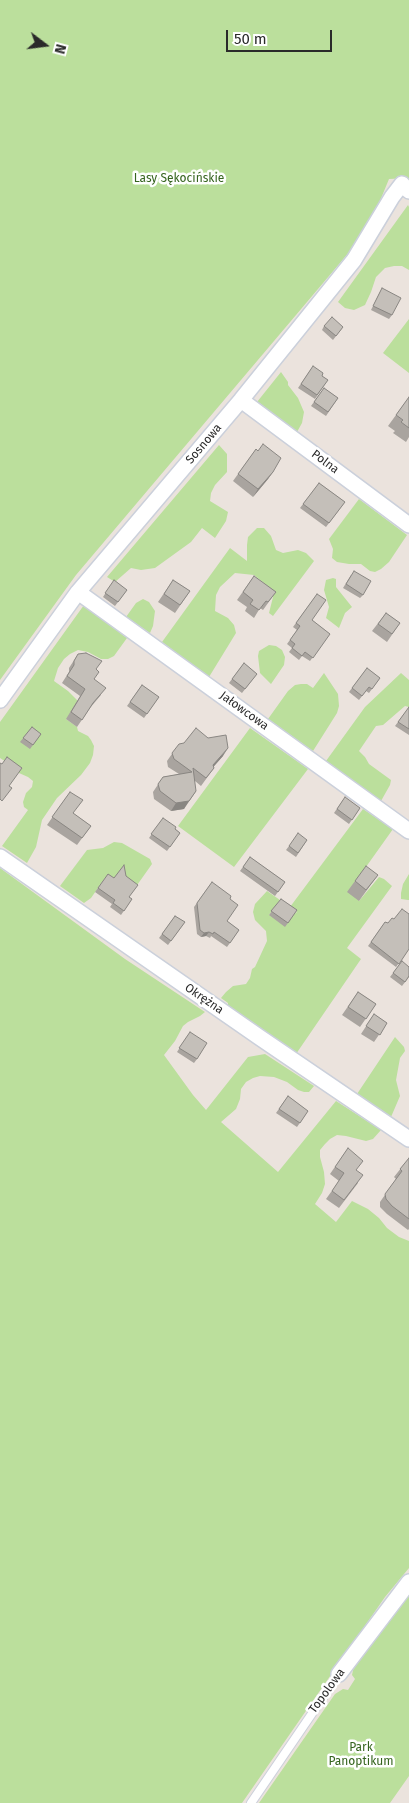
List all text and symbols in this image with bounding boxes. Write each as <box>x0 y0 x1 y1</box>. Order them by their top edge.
north arrow <box>20 20 70 70</box>
scale bar <box>229 20 335 52</box>
text: 50 m <box>234 30 267 48</box>
text: N <box>51 42 69 56</box>
park label: Lasy Sękocińskie <box>134 172 224 186</box>
street label: Sosnowa <box>183 421 225 467</box>
street label: Polna <box>308 447 342 477</box>
street label: Jałowcowa <box>217 688 271 734</box>
street label: Okrężna <box>182 980 226 1018</box>
street label: Topolowa <box>306 1666 348 1716</box>
park label: Park Panoptikum <box>328 1741 394 1769</box>

